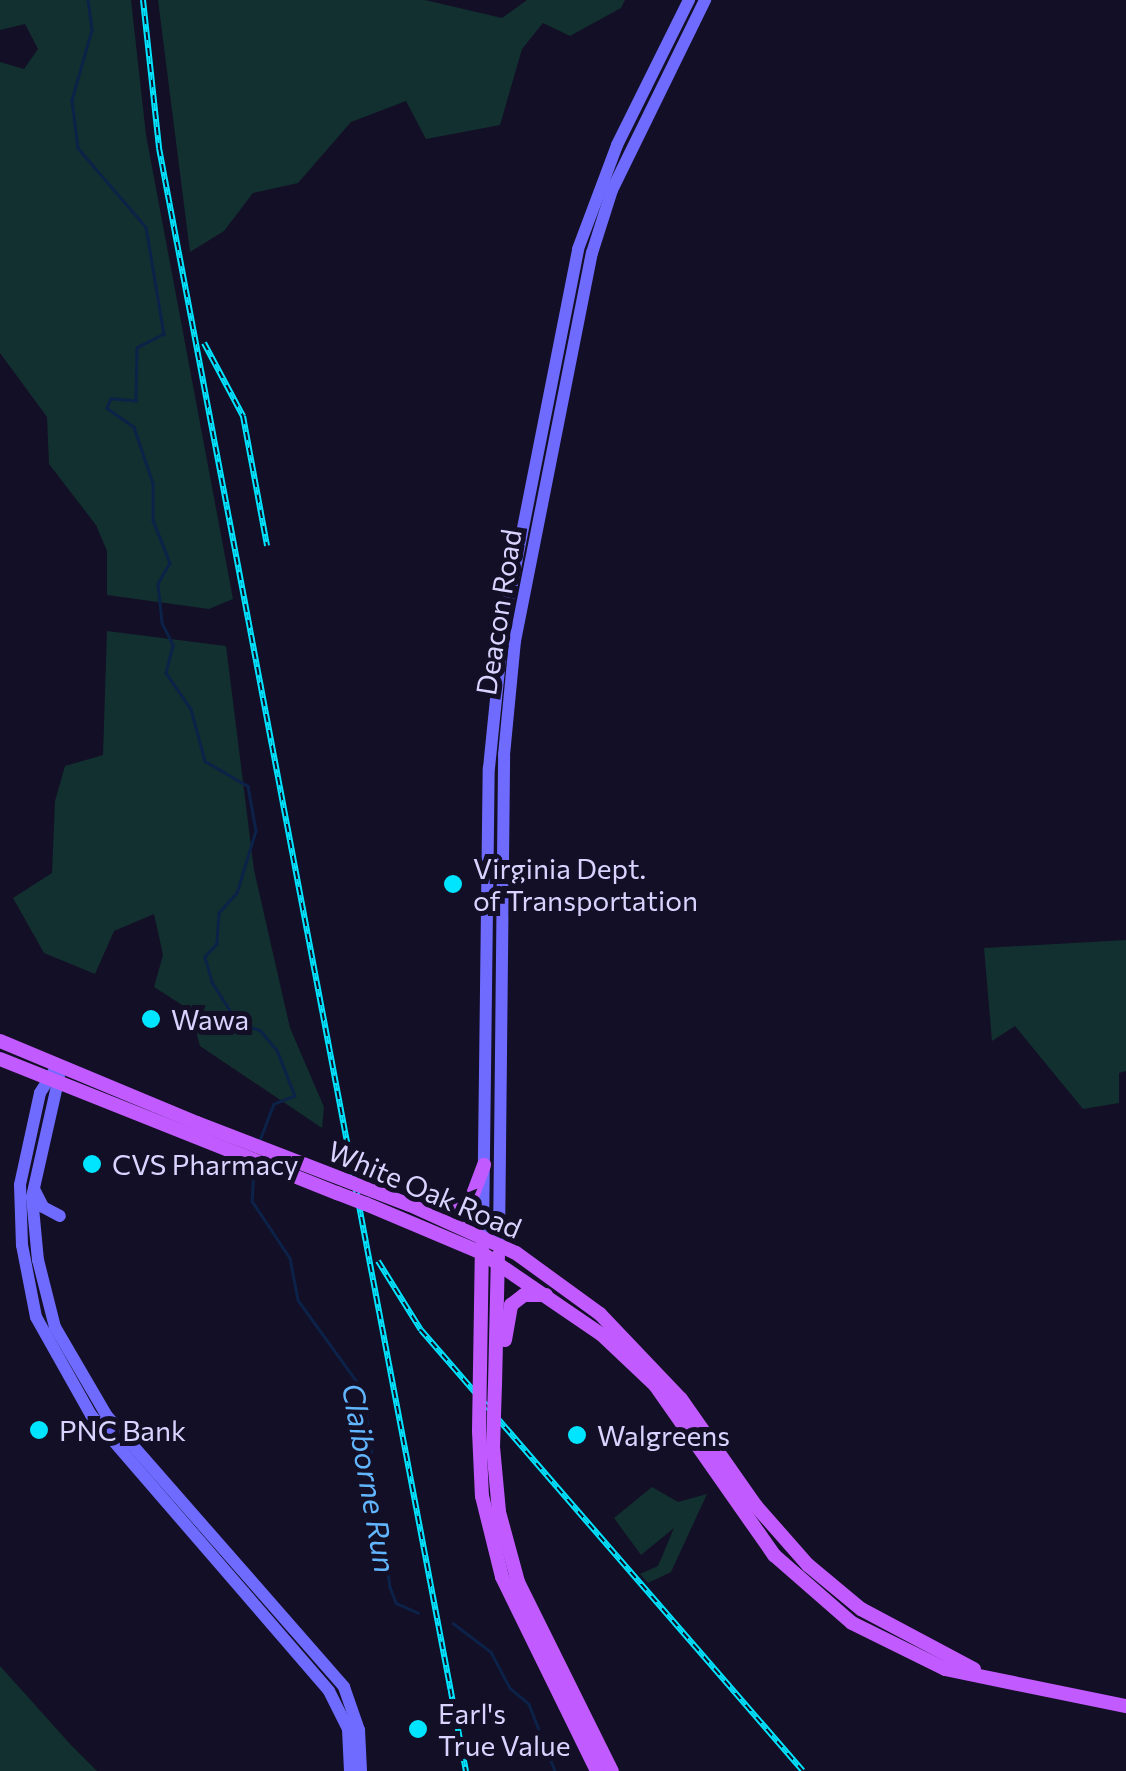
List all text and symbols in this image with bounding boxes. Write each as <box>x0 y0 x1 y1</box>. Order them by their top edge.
street label: Deacon Road <box>468 527 528 697</box>
place label: Virginia Dept. of Transportation <box>473 851 698 917</box>
marker: Virginia Dept. of Transportation <box>442 873 464 895</box>
place label: Wawa <box>171 1002 249 1036</box>
marker: Wawa <box>140 1008 162 1030</box>
street label: White Oak Road <box>323 1133 527 1245</box>
place label: CVS Pharmacy <box>112 1147 298 1181</box>
marker: CVS Pharmacy <box>81 1153 103 1175</box>
water label: Claiborne Run <box>336 1380 404 1576</box>
place label: PNC Bank <box>59 1413 186 1447</box>
place label: Walgreens <box>597 1418 730 1452</box>
marker: PNC Bank <box>28 1419 50 1441</box>
marker: Walgreens <box>566 1424 588 1446</box>
place label: Earl's True Value <box>438 1696 570 1762</box>
marker: Earl's True Value <box>407 1718 429 1740</box>

